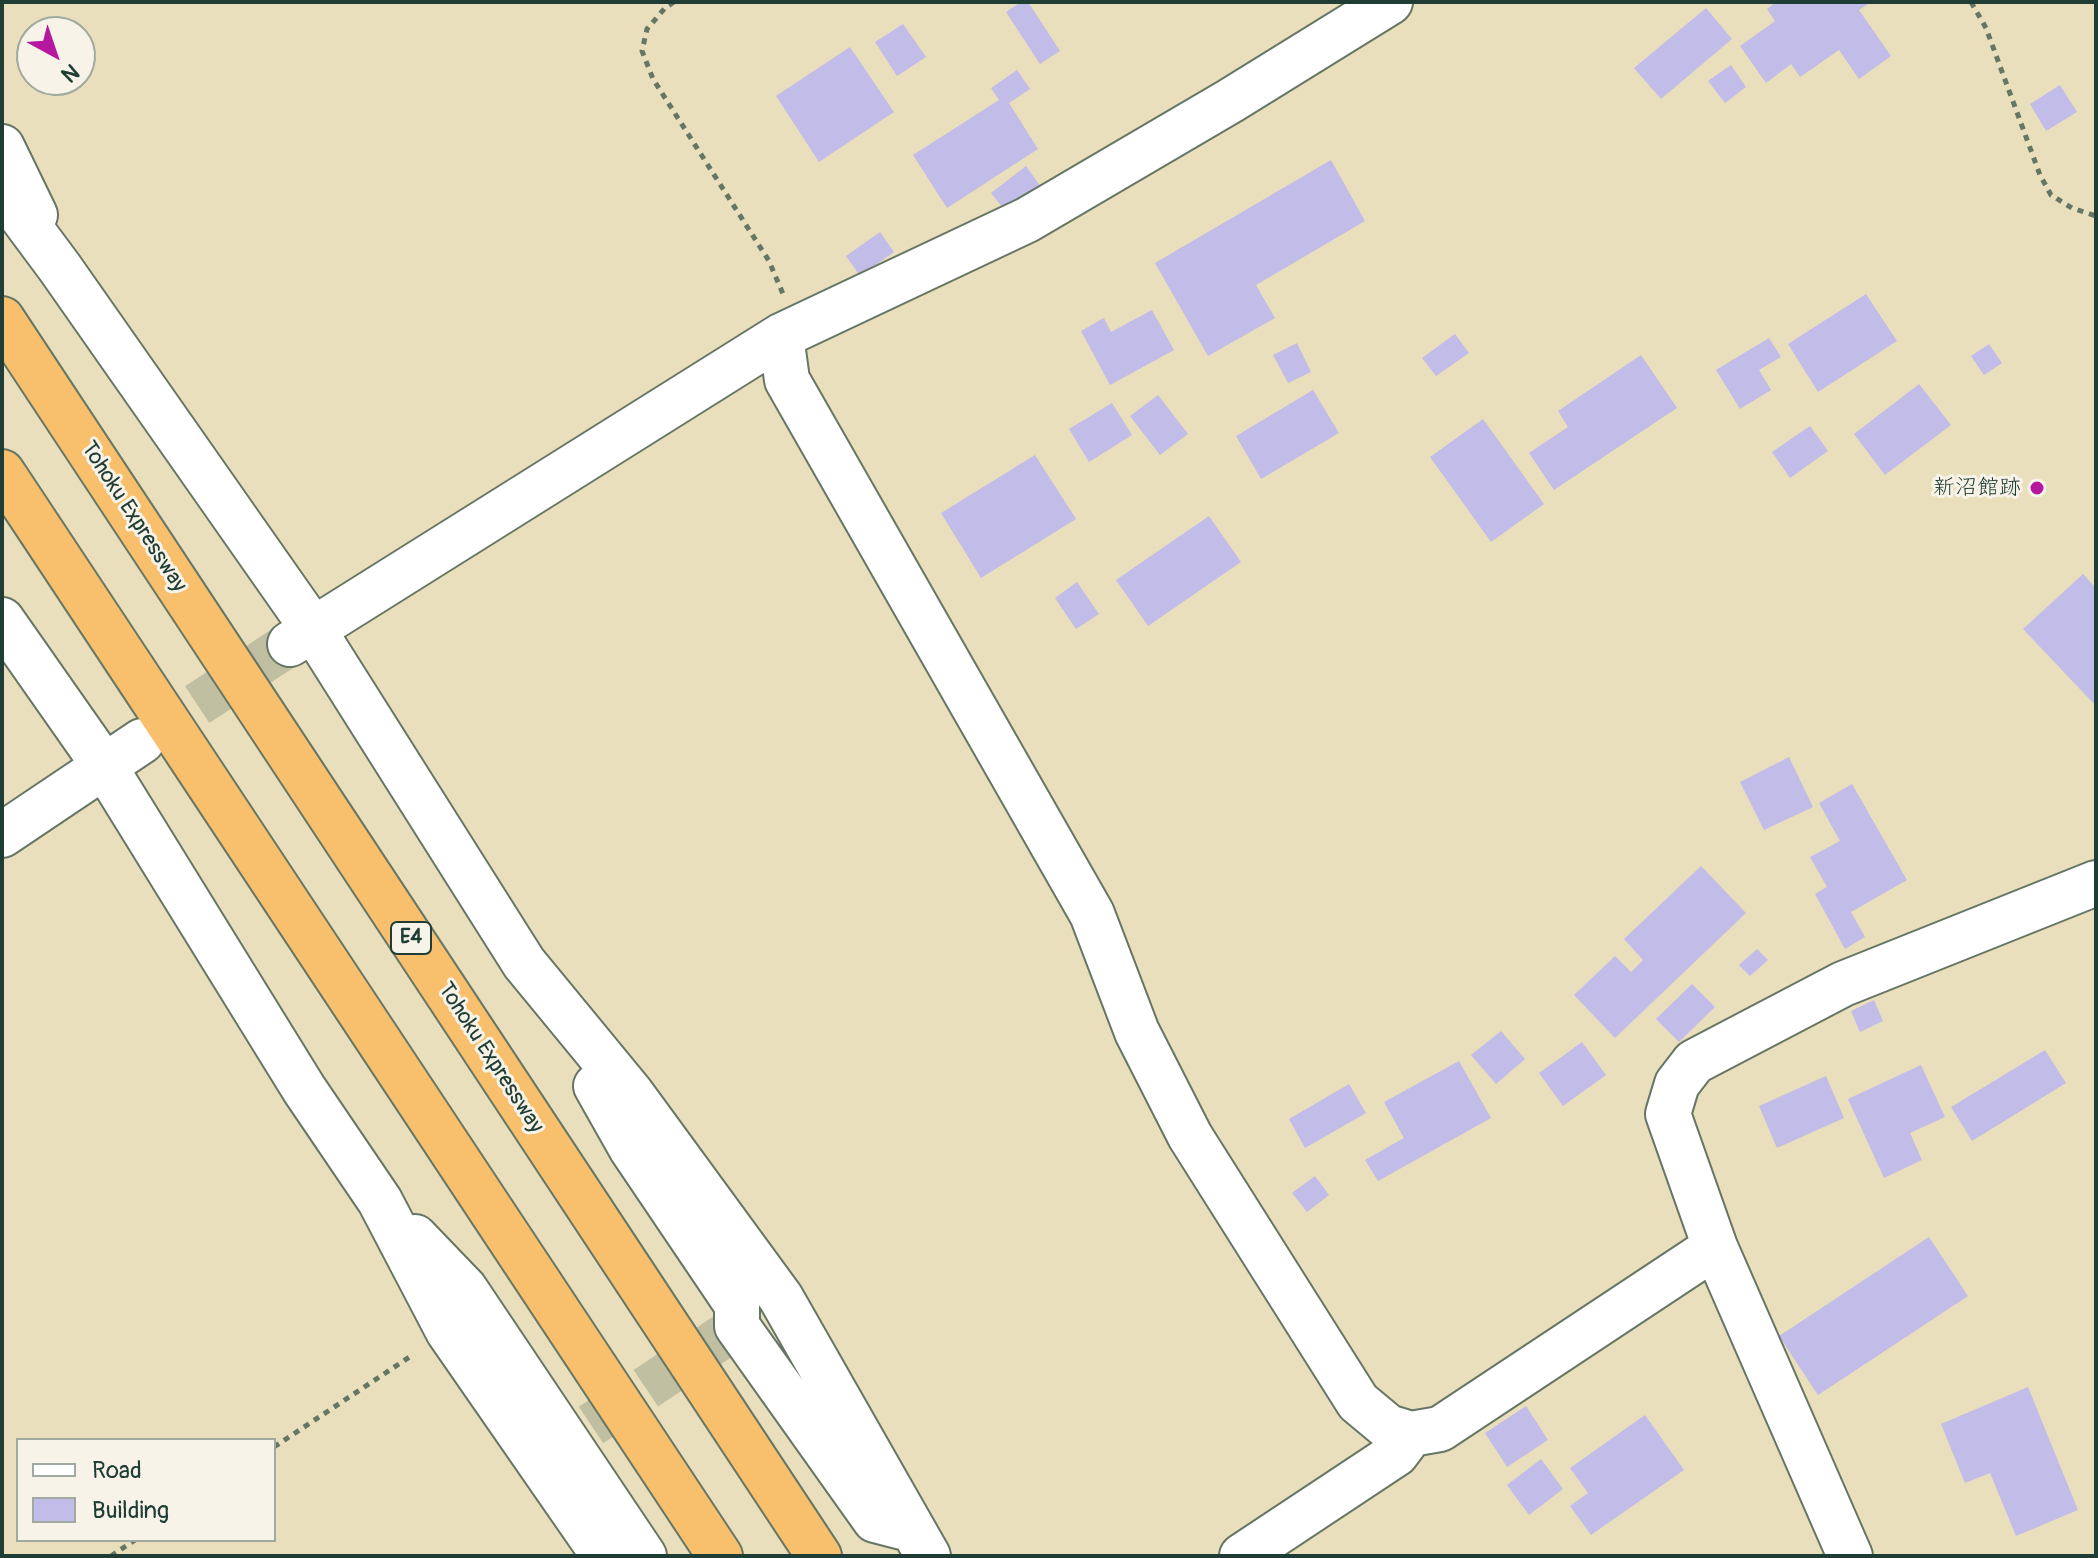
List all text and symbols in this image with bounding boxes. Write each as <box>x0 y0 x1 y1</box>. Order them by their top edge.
north arrow <box>16 16 96 96</box>
text: N <box>55 57 85 88</box>
street label: Tohoku Expressway <box>74 437 192 597</box>
place label: 新沼館跡 <box>1933 475 2021 501</box>
marker: 新沼館跡 <box>2028 479 2046 497</box>
road number: E4 <box>391 922 431 954</box>
street label: Tohoku Expressway <box>431 978 549 1138</box>
legend <box>16 1438 276 1542</box>
text: Road <box>92 1456 142 1485</box>
text: Building <box>92 1496 169 1525</box>

